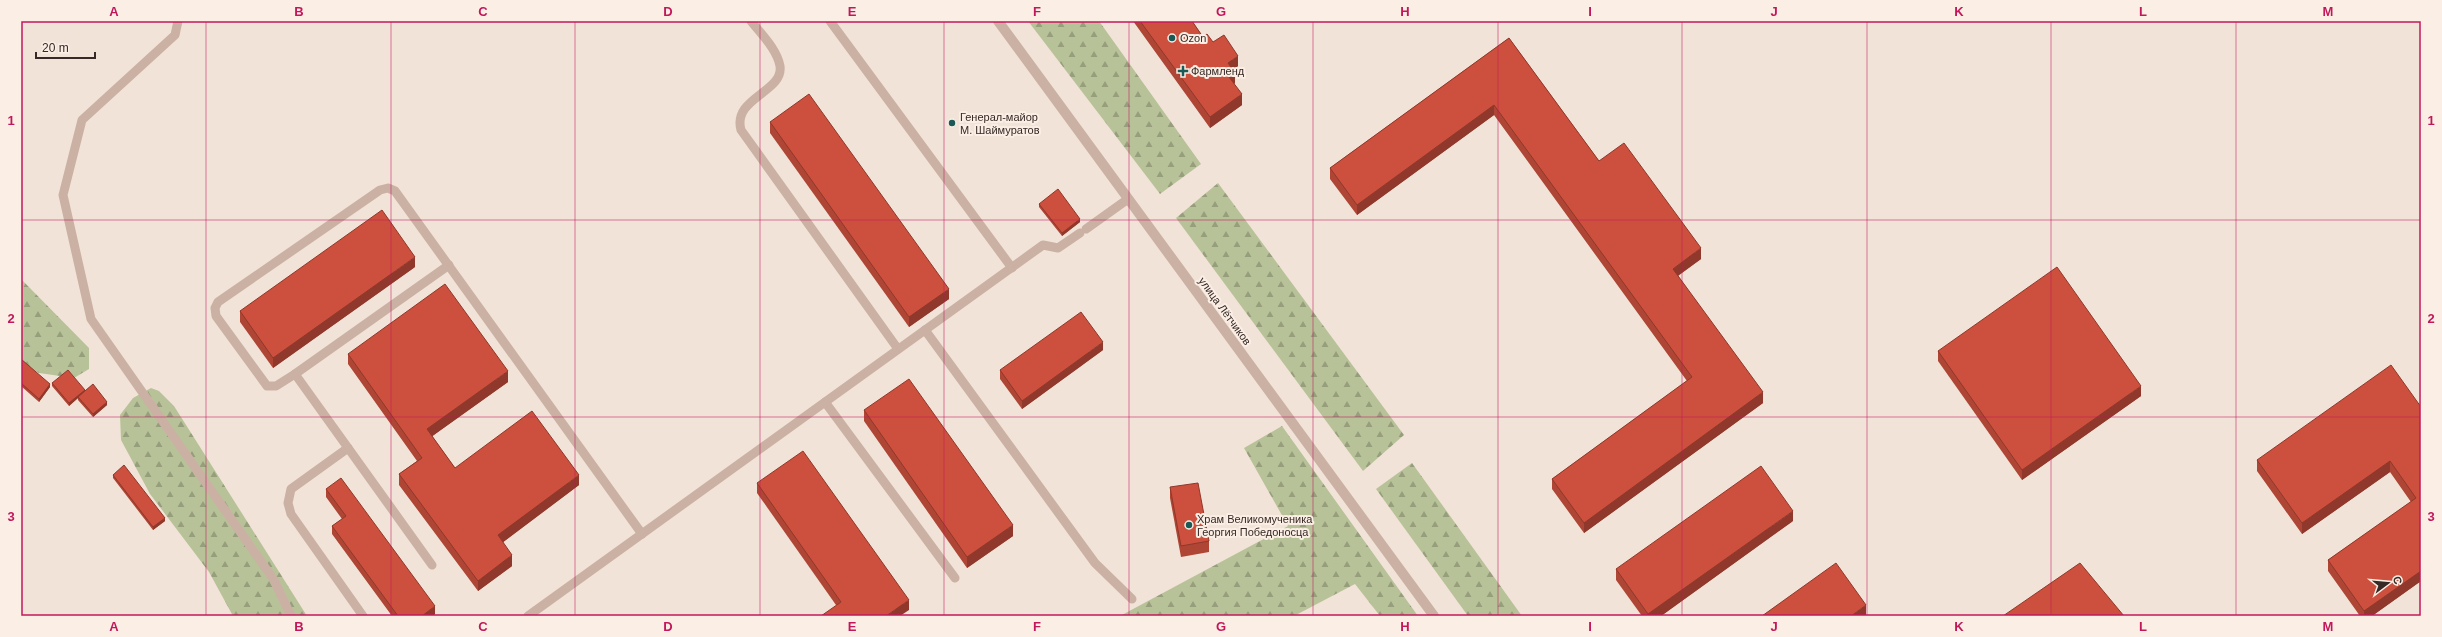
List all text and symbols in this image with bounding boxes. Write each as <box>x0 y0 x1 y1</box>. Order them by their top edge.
text: A <box>109 4 119 19</box>
text: B <box>294 4 304 19</box>
text: C <box>478 4 488 19</box>
text: D <box>663 4 673 19</box>
text: E <box>848 4 857 19</box>
text: F <box>1033 4 1041 19</box>
text: G <box>1216 4 1226 19</box>
text: H <box>1400 4 1410 19</box>
text: I <box>1588 4 1592 19</box>
text: J <box>1770 4 1778 19</box>
text: K <box>1954 4 1964 19</box>
text: L <box>2139 4 2147 19</box>
text: M <box>2323 4 2333 19</box>
place label: Ozon <box>1180 32 1206 44</box>
marker: Ozon <box>1167 33 1177 43</box>
scale bar <box>36 34 95 60</box>
text: 20 m <box>42 41 69 55</box>
place label: Фармленд <box>1191 65 1245 77</box>
marker: Фармленд <box>1178 66 1188 76</box>
place label: Генерал-майор М. Шаймуратов <box>960 111 1040 136</box>
text: 1 <box>7 113 15 128</box>
text: 1 <box>2427 113 2435 128</box>
marker: Генерал-майор М. Шаймуратов <box>947 118 957 128</box>
street label: улица Лётчиков <box>1197 275 1254 347</box>
text: 2 <box>7 311 15 326</box>
text: 2 <box>2427 311 2435 326</box>
text: 3 <box>7 509 15 524</box>
text: 3 <box>2427 509 2435 524</box>
place label: Храм Великомученика Георгия Победоносца <box>1197 513 1313 538</box>
marker: Храм Великомученика Георгия Победоносца <box>1184 520 1194 530</box>
north arrow <box>2368 563 2408 603</box>
text: С <box>2391 575 2404 586</box>
text: A <box>109 619 119 634</box>
text: B <box>294 619 304 634</box>
text: C <box>478 619 488 634</box>
text: D <box>663 619 673 634</box>
text: E <box>848 619 857 634</box>
text: F <box>1033 619 1041 634</box>
text: G <box>1216 619 1226 634</box>
text: H <box>1400 619 1410 634</box>
text: I <box>1588 619 1592 634</box>
text: J <box>1770 619 1778 634</box>
text: K <box>1954 619 1964 634</box>
text: L <box>2139 619 2147 634</box>
text: M <box>2323 619 2333 634</box>

